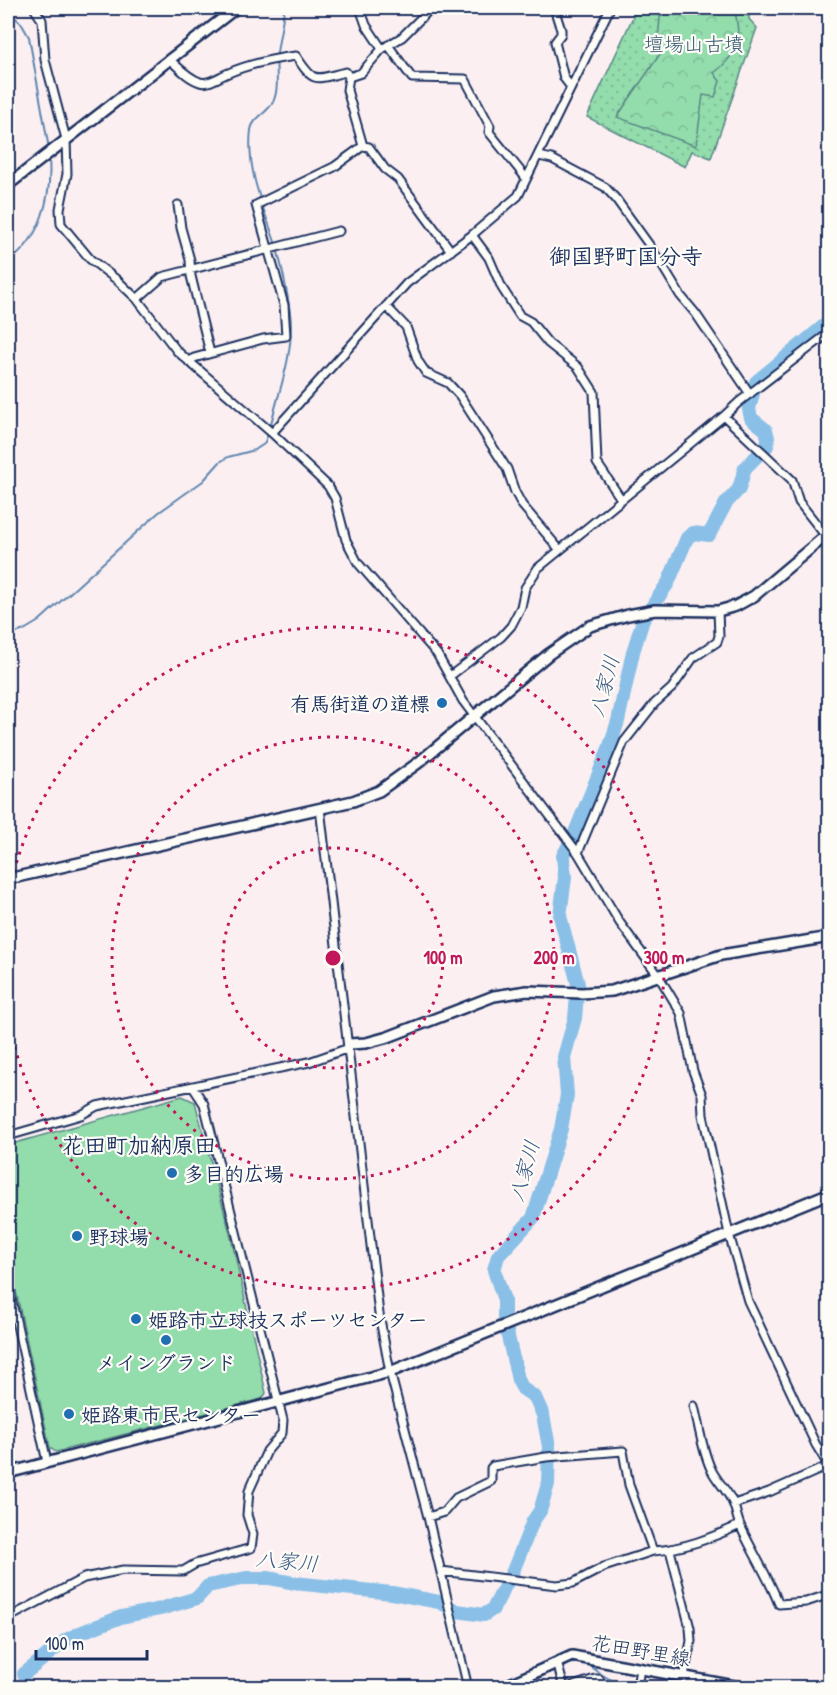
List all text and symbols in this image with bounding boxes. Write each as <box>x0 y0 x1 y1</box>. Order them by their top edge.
park label: 壇場山古墳 <box>644 30 744 57</box>
district label: 御国野町国分寺 <box>549 241 703 271</box>
water label: 八家川 <box>582 652 626 720</box>
place label: 有馬街道の道標 <box>290 690 430 717</box>
marker: 有馬街道の道標 <box>435 696 449 710</box>
text: 100 m <box>423 945 463 970</box>
text: 200 m <box>534 945 574 970</box>
text: 300 m <box>644 945 684 970</box>
centre of rings <box>323 948 343 968</box>
district label: 花田町加納原田 <box>62 1130 216 1160</box>
water label: 八家川 <box>501 1137 547 1205</box>
place label: 多目的広場 <box>184 1160 284 1187</box>
marker: 多目的広場 <box>165 1166 179 1180</box>
place label: 野球場 <box>89 1223 149 1250</box>
marker: 野球場 <box>70 1229 84 1243</box>
place label: 姫路市立球技スポーツセンター <box>148 1306 428 1333</box>
marker: 姫路市立球技スポーツセンター <box>129 1312 143 1326</box>
marker: メイングランド <box>159 1333 173 1347</box>
place label: メイングランド <box>96 1349 236 1376</box>
place label: 姫路東市民センター <box>81 1401 261 1428</box>
marker: 姫路東市民センター <box>62 1407 76 1421</box>
water label: 八家川 <box>254 1544 320 1578</box>
scale bar <box>36 1623 147 1661</box>
street label: 花田野里線 <box>589 1628 693 1672</box>
text: 100 m <box>45 1631 84 1656</box>

